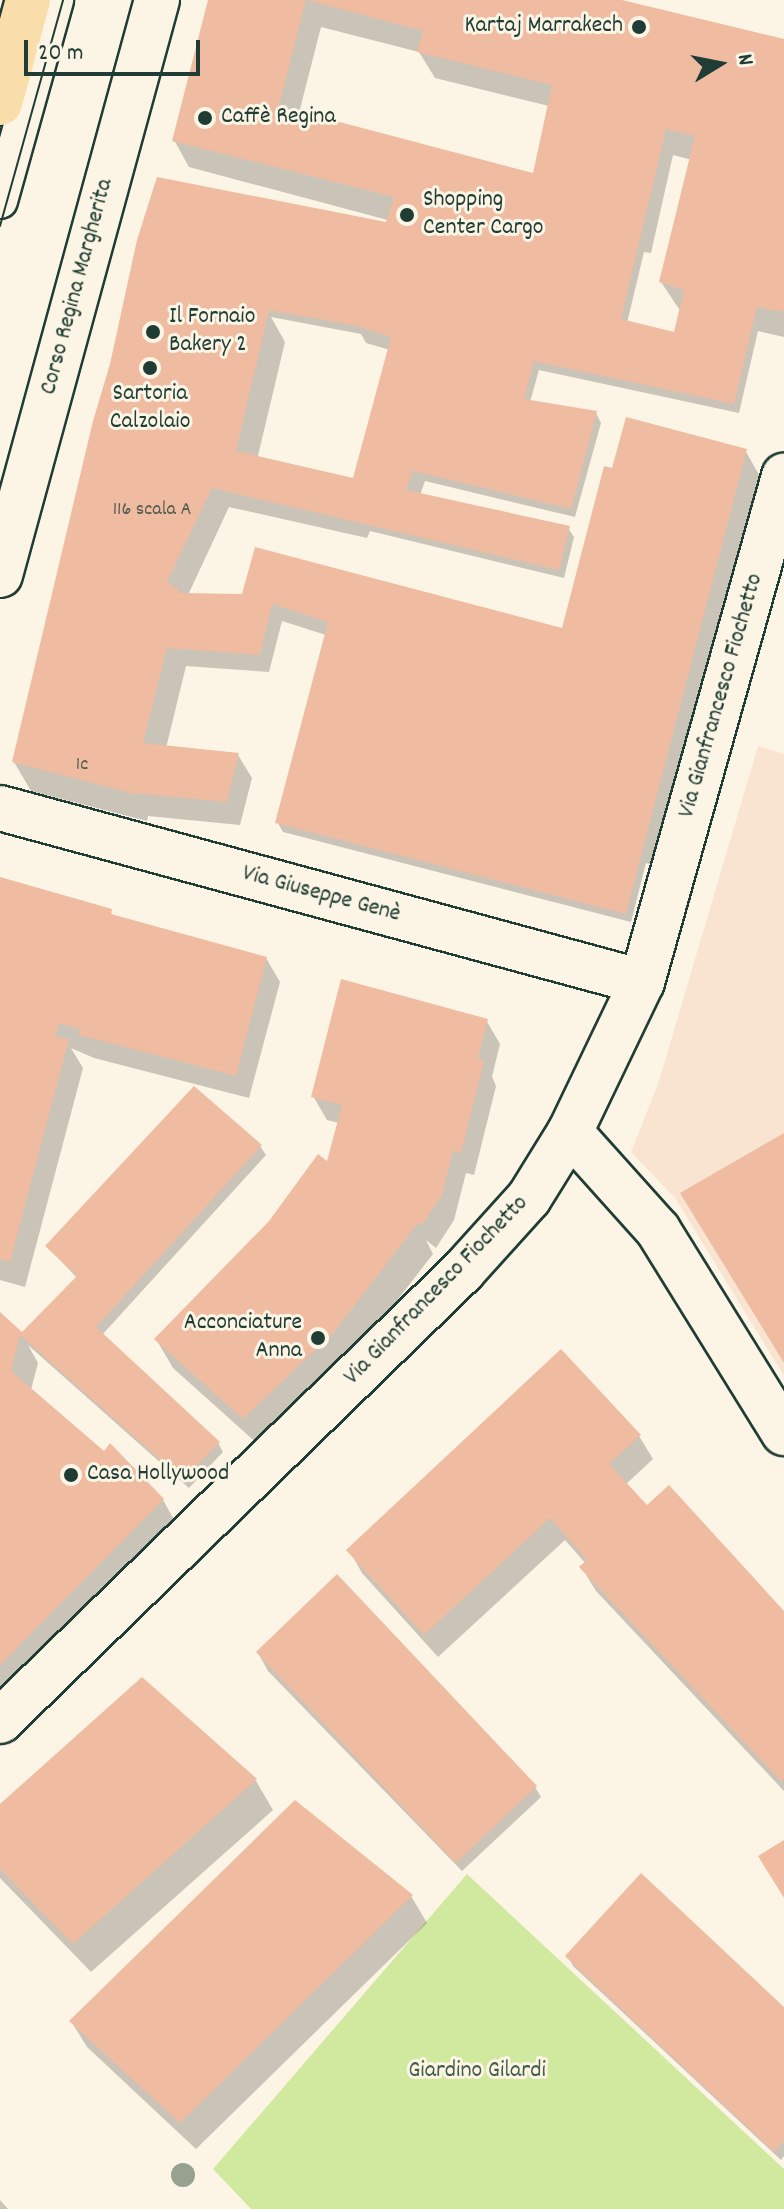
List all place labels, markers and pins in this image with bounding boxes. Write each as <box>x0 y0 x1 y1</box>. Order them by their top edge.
place label: Kartaj Marrakech <box>464 13 623 41</box>
marker: Kartaj Marrakech <box>630 18 648 36</box>
place label: Caffè Regina <box>221 104 336 132</box>
marker: Caffè Regina <box>196 109 214 127</box>
place label: Shopping Center Cargo <box>423 187 544 243</box>
marker: Shopping Center Cargo <box>398 206 416 224</box>
place label: Il Fornaio Bakery 2 <box>169 304 255 360</box>
marker: Il Fornaio Bakery 2 <box>144 323 162 341</box>
marker: Sartoria Calzolaio <box>141 359 159 377</box>
place label: Sartoria Calzolaio <box>110 381 190 437</box>
place label: Acconciature Anna <box>184 1310 302 1366</box>
marker: Acconciature Anna <box>309 1329 327 1347</box>
place label: Casa Hollywood <box>87 1461 229 1489</box>
marker: Casa Hollywood <box>62 1466 80 1484</box>

